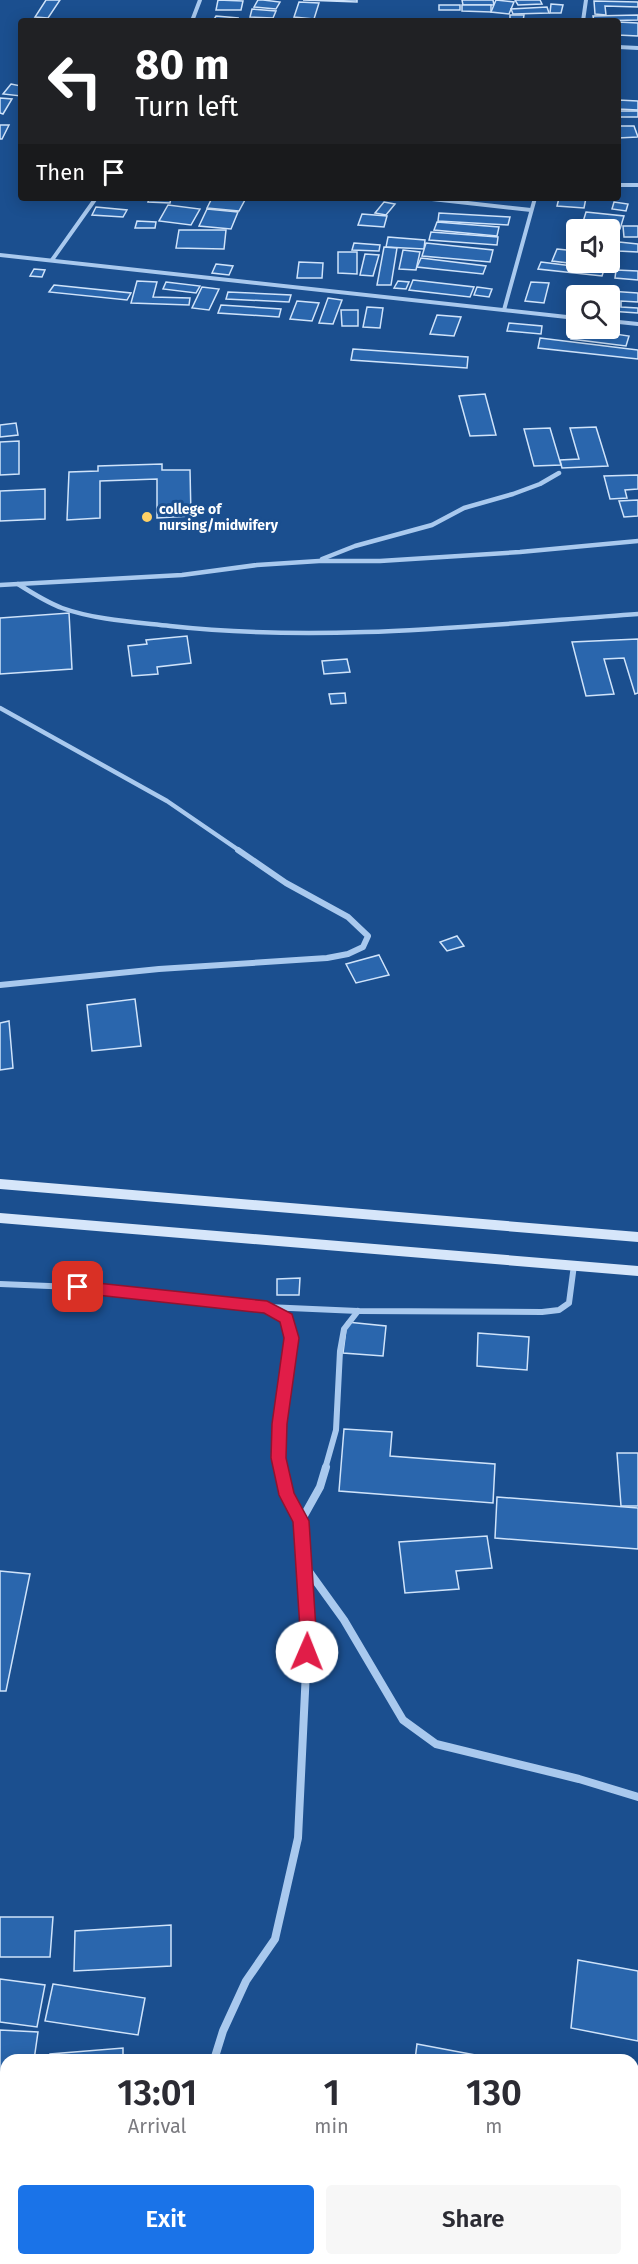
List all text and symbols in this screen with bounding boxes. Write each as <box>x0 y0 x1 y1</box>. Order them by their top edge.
text: 80 m <box>135 40 229 90</box>
icon: left <box>36 42 114 120</box>
text: Turn left <box>135 91 238 123</box>
icon: arrive <box>97 156 130 189</box>
text: Then <box>36 159 85 186</box>
map controls <box>566 219 620 339</box>
button: sound <box>566 219 620 273</box>
button: search <box>566 285 620 339</box>
place label: college of nursing/midwifery <box>159 501 279 534</box>
marker: college of nursing/midwifery <box>140 510 154 524</box>
pin <box>52 1261 103 1312</box>
icon: arrive <box>61 1270 94 1303</box>
position arrow <box>275 1620 339 1684</box>
text: 13:01 <box>117 2071 197 2115</box>
text: 1 <box>323 2071 340 2115</box>
text: 130 <box>466 2071 522 2115</box>
text: Arrival <box>128 2114 186 2138</box>
text: min <box>314 2114 349 2138</box>
text: m <box>485 2114 502 2138</box>
button: Exit <box>18 2185 314 2254</box>
button: Share <box>326 2185 621 2254</box>

